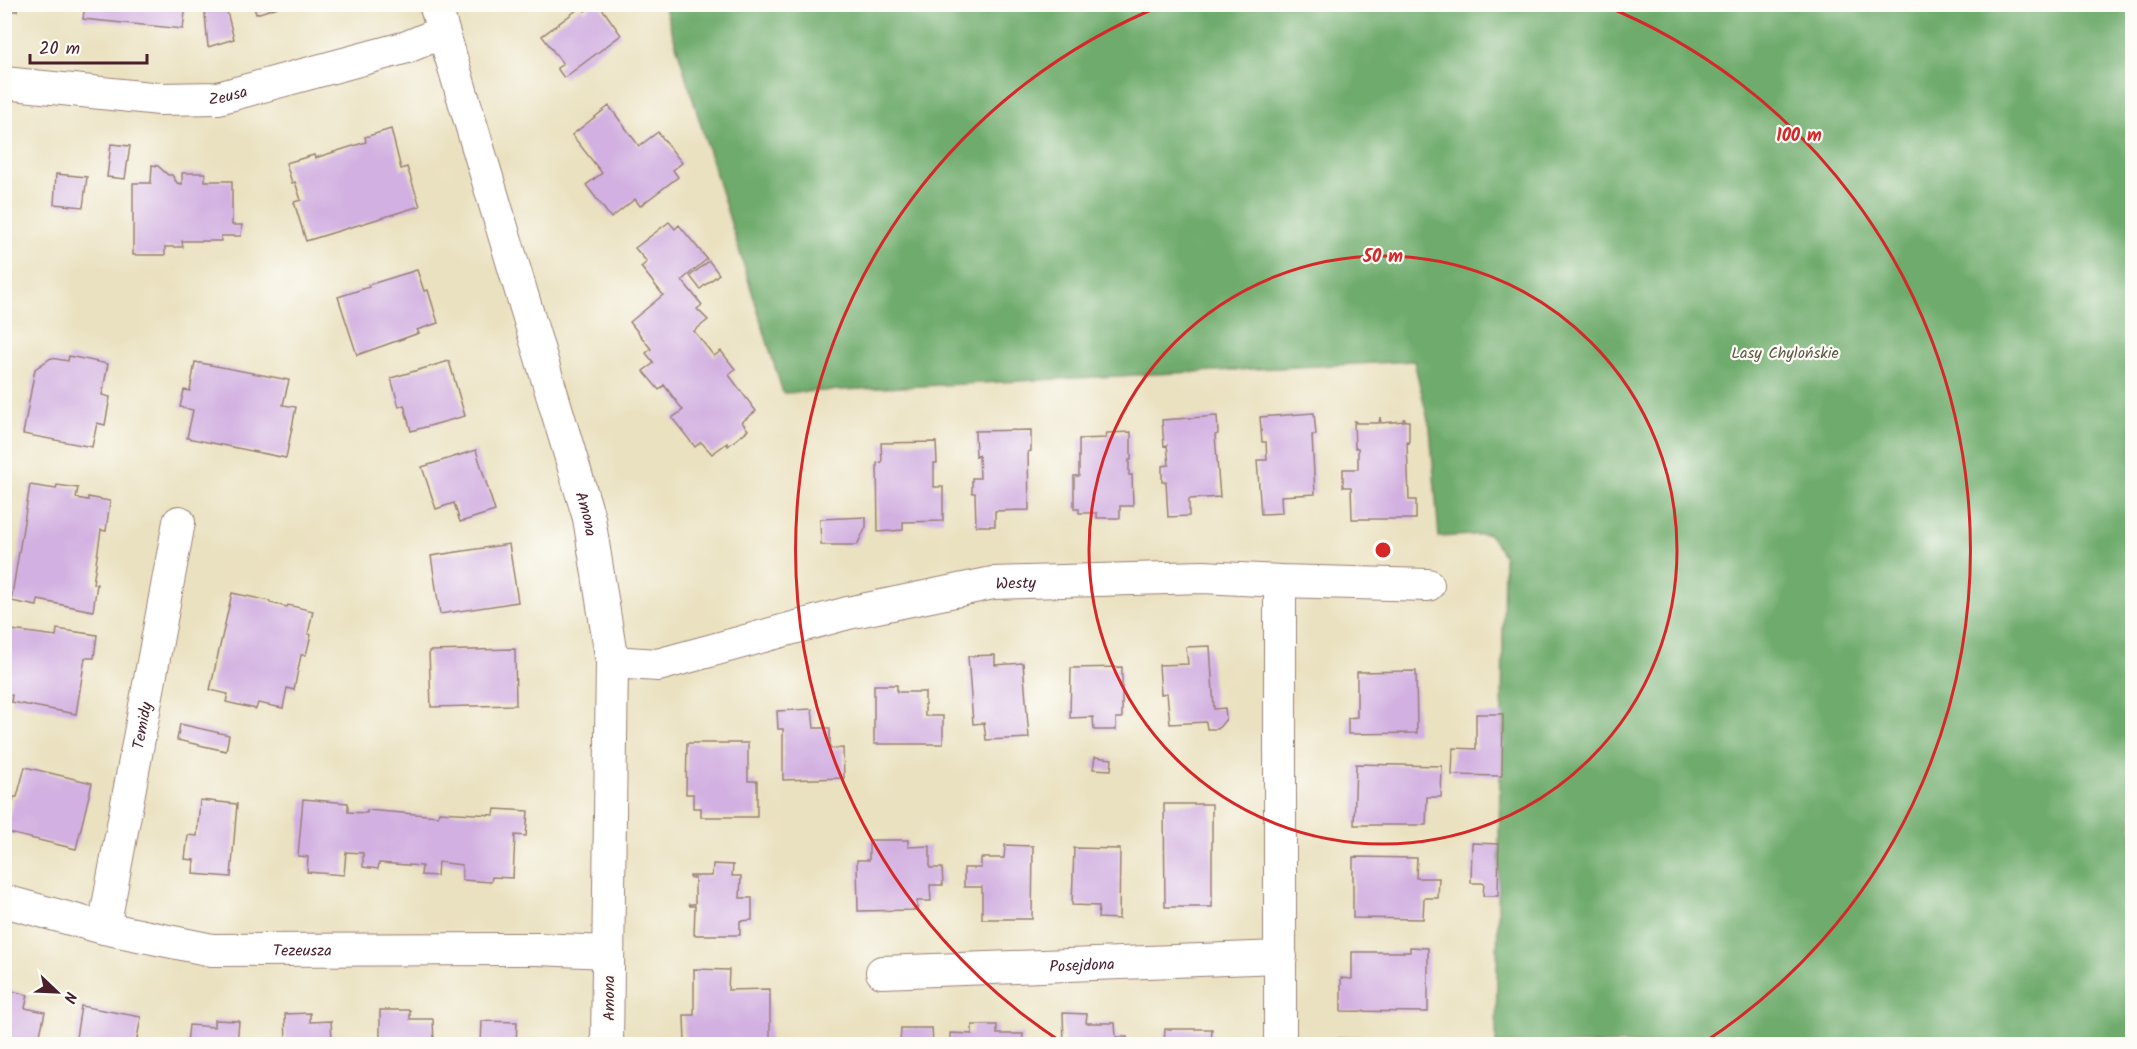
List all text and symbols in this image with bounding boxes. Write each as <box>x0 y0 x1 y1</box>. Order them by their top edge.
scale bar <box>30 27 147 65</box>
text: 20 m <box>39 35 80 64</box>
street label: Zeusa <box>208 80 250 112</box>
text: 100 m <box>1776 122 1822 151</box>
text: 50 m <box>1362 243 1403 272</box>
park label: Lasy Chylońskie <box>1731 341 1839 366</box>
street label: Amona <box>568 489 603 538</box>
centre of rings <box>1373 540 1393 560</box>
street label: Westy <box>995 571 1037 597</box>
street label: Temidy <box>126 699 160 751</box>
street label: Tezeusza <box>273 939 332 964</box>
street label: Posejdona <box>1049 952 1115 980</box>
north arrow <box>27 962 87 1022</box>
street label: Amona <box>597 975 622 1021</box>
text: N <box>56 988 83 1007</box>

